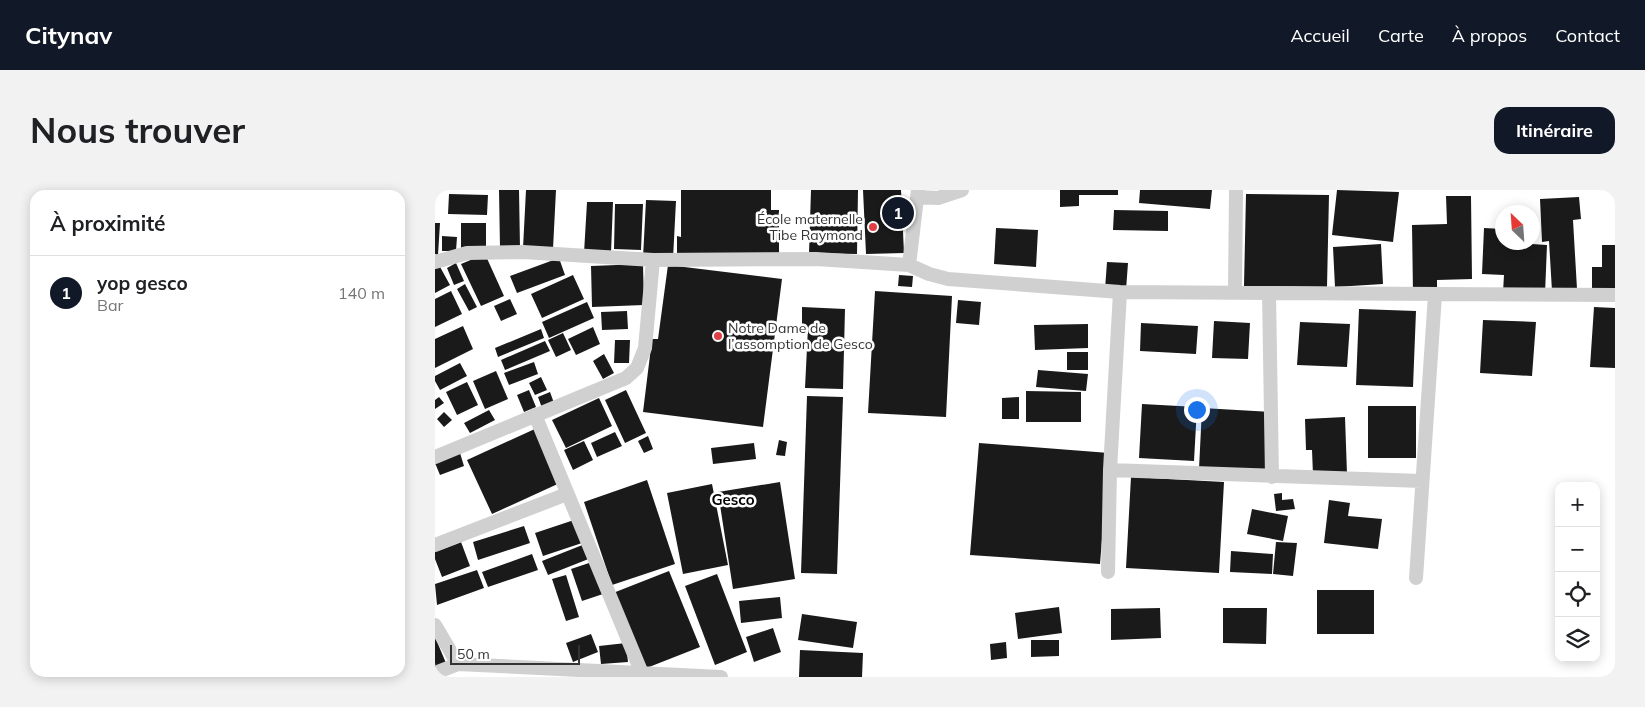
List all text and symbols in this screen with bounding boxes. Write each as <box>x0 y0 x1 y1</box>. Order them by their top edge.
text: Citynav <box>25 20 112 50</box>
text: Accueil <box>1290 24 1350 47</box>
text: Carte <box>1378 24 1424 47</box>
text: À propos <box>1452 24 1527 47</box>
text: Contact <box>1555 24 1620 47</box>
button: Itinéraire <box>1494 107 1615 154</box>
text: Nous trouver <box>30 108 245 152</box>
pin: 1 <box>882 194 914 232</box>
north arrow <box>1495 205 1540 250</box>
text: À proximité <box>50 210 166 236</box>
place label: École maternelle Tibe Raymond <box>757 210 863 244</box>
marker: École maternelle Tibe Raymond <box>867 221 879 233</box>
text: yop gesco <box>97 271 188 295</box>
text: 1 <box>61 283 71 303</box>
text: 140 m <box>338 283 385 303</box>
text: Bar <box>97 295 123 315</box>
place label: Notre Dame de l’assomption de Gesco <box>728 319 873 353</box>
marker: Notre Dame de l’assomption de Gesco <box>712 330 724 342</box>
your location <box>1184 397 1210 423</box>
map controls <box>1555 482 1600 662</box>
button: + <box>1555 482 1600 527</box>
district label: Gesco <box>711 490 755 509</box>
button: − <box>1555 527 1600 572</box>
button: locate <box>1555 572 1600 617</box>
button: layers <box>1555 617 1600 662</box>
scale bar <box>450 642 580 665</box>
text: 50 m <box>457 645 490 663</box>

